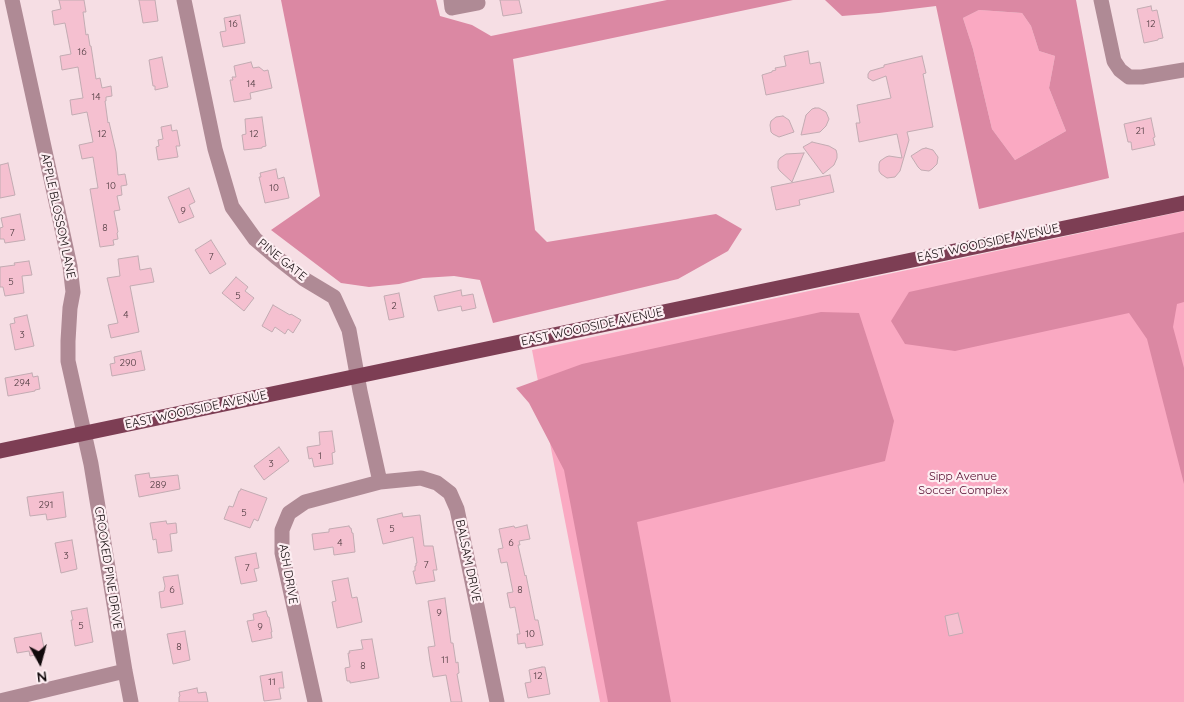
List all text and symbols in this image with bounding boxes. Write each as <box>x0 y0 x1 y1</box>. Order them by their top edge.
house number: 16 <box>228 18 238 30</box>
house number: 12 <box>1146 18 1156 30</box>
house number: 16 <box>77 46 87 58</box>
house number: 14 <box>247 78 255 90</box>
house number: 14 <box>92 91 100 103</box>
house number: 21 <box>1135 125 1145 137</box>
house number: 12 <box>97 128 107 140</box>
house number: 12 <box>249 128 259 140</box>
street label: APPLE BLOSSOM LANE <box>38 152 78 280</box>
house number: 10 <box>106 180 116 192</box>
house number: 10 <box>269 182 279 194</box>
house number: 9 <box>180 205 186 217</box>
street label: EAST WOODSIDE AVENUE <box>916 221 1060 265</box>
house number: 8 <box>102 222 108 234</box>
house number: 7 <box>9 227 15 239</box>
street label: PINE GATE <box>255 236 309 284</box>
house number: 7 <box>208 251 214 263</box>
house number: 5 <box>8 276 14 288</box>
house number: 5 <box>235 290 241 302</box>
house number: 2 <box>391 300 397 312</box>
street label: EAST WOODSIDE AVENUE <box>520 305 664 349</box>
house number: 4 <box>123 309 129 321</box>
house number: 3 <box>19 329 25 341</box>
house number: 290 <box>119 357 137 369</box>
house number: 294 <box>14 377 30 389</box>
street label: EAST WOODSIDE AVENUE <box>124 388 268 432</box>
house number: 1 <box>318 450 322 462</box>
house number: 3 <box>268 458 274 470</box>
park label: Sipp Avenue Soccer Complex <box>918 469 1008 497</box>
house number: 289 <box>150 479 166 491</box>
house number: 291 <box>39 499 53 511</box>
street label: CROOKED PINE DRIVE <box>91 505 125 631</box>
house number: 5 <box>241 507 247 519</box>
street label: BALSAM DRIVE <box>452 518 484 604</box>
house number: 5 <box>389 523 395 535</box>
house number: 4 <box>337 537 343 549</box>
house number: 6 <box>508 537 514 549</box>
street label: ASH DRIVE <box>276 543 300 605</box>
house number: 3 <box>63 550 69 562</box>
house number: 7 <box>423 559 429 571</box>
house number: 7 <box>244 562 250 574</box>
house number: 6 <box>169 584 175 596</box>
house number: 8 <box>517 584 523 596</box>
house number: 9 <box>436 607 442 619</box>
house number: 5 <box>78 620 84 632</box>
house number: 9 <box>257 621 263 633</box>
house number: 10 <box>525 628 535 640</box>
north arrow <box>15 637 65 687</box>
house number: 8 <box>176 641 182 653</box>
house number: 11 <box>441 654 449 666</box>
house number: 8 <box>360 660 366 672</box>
text: N <box>36 667 48 686</box>
house number: 12 <box>533 670 543 682</box>
house number: 11 <box>268 676 276 688</box>

